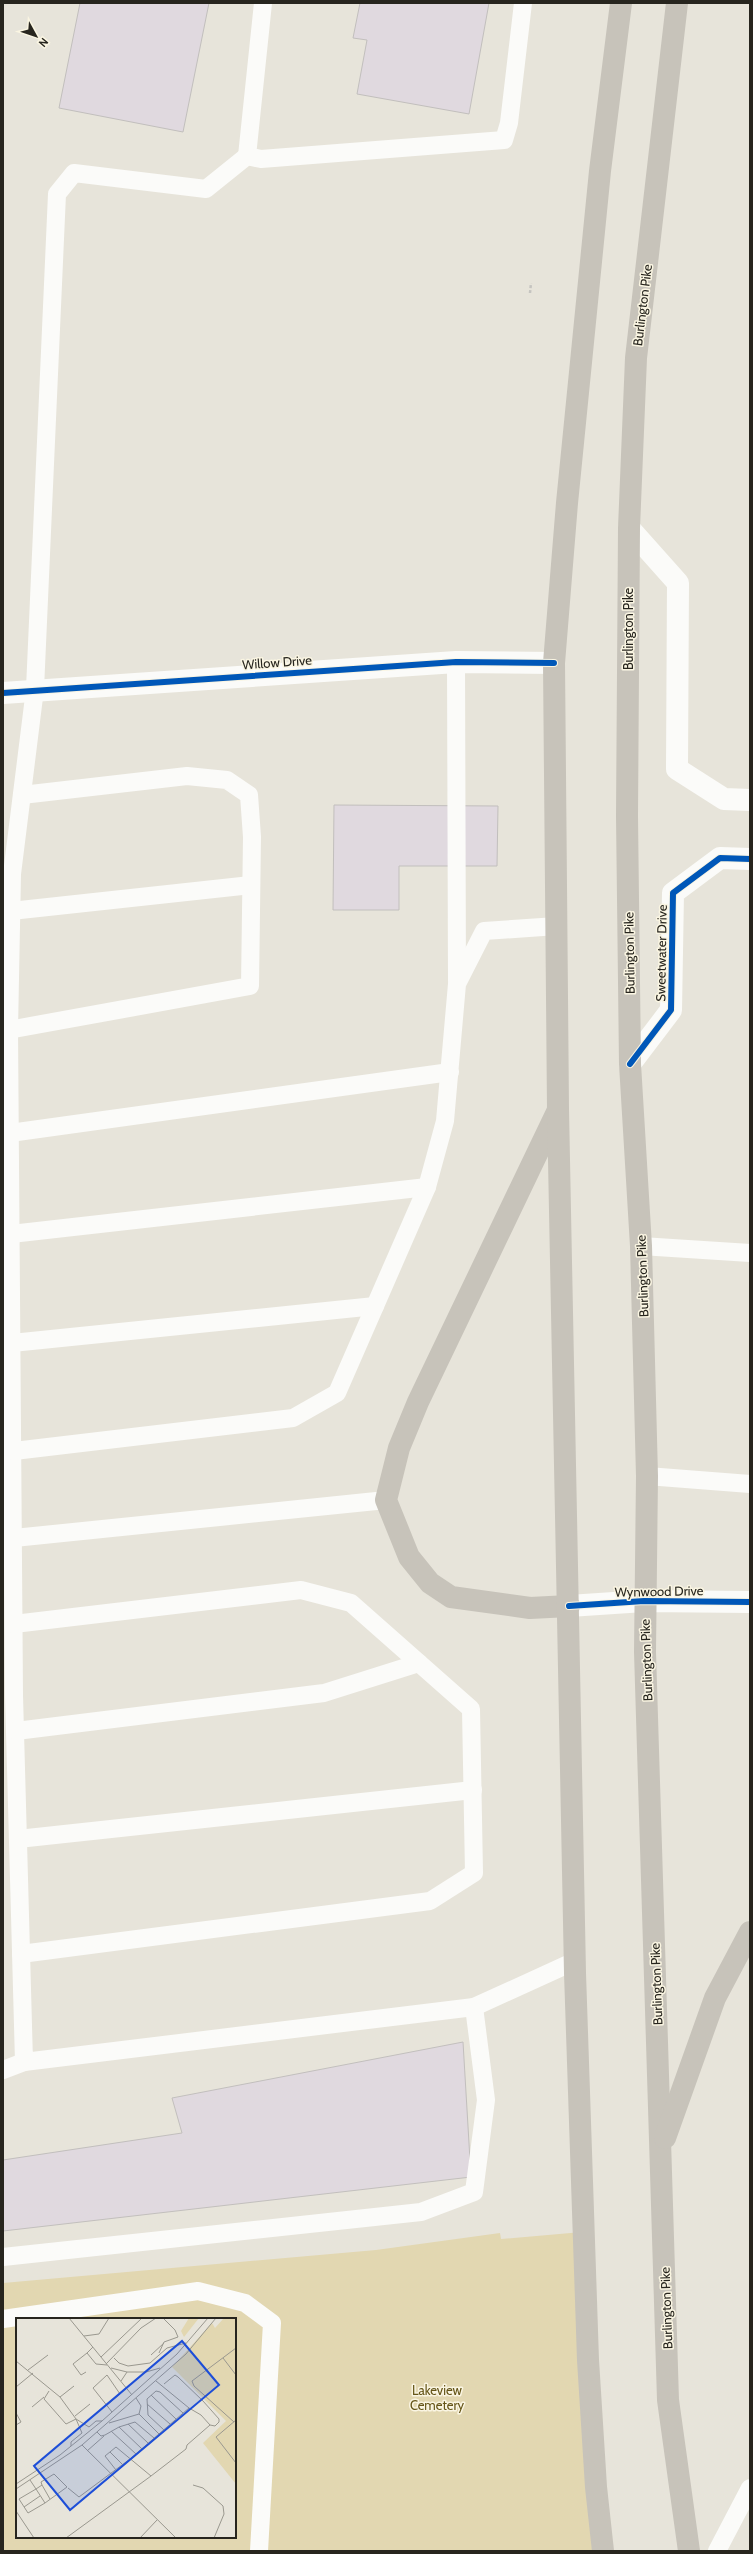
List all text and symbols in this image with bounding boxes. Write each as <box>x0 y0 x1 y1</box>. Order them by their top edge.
north arrow <box>16 16 56 56</box>
text: N <box>36 35 52 50</box>
street label: Burlington Pike <box>629 263 655 347</box>
street label: Burlington Pike <box>620 588 636 670</box>
street label: Willow Drive <box>242 652 313 672</box>
street label: Sweetwater Drive <box>652 904 670 1002</box>
street label: Burlington Pike <box>620 911 638 994</box>
street label: Burlington Pike <box>633 1234 651 1317</box>
street label: Wynwood Drive <box>614 1582 704 1600</box>
street label: Burlington Pike <box>637 1618 655 1701</box>
street label: Burlington Pike <box>647 1942 665 2025</box>
street label: Burlington Pike <box>657 2266 675 2349</box>
inset map <box>16 2318 236 2538</box>
park label: Lakeview Cemetery <box>410 2382 465 2413</box>

